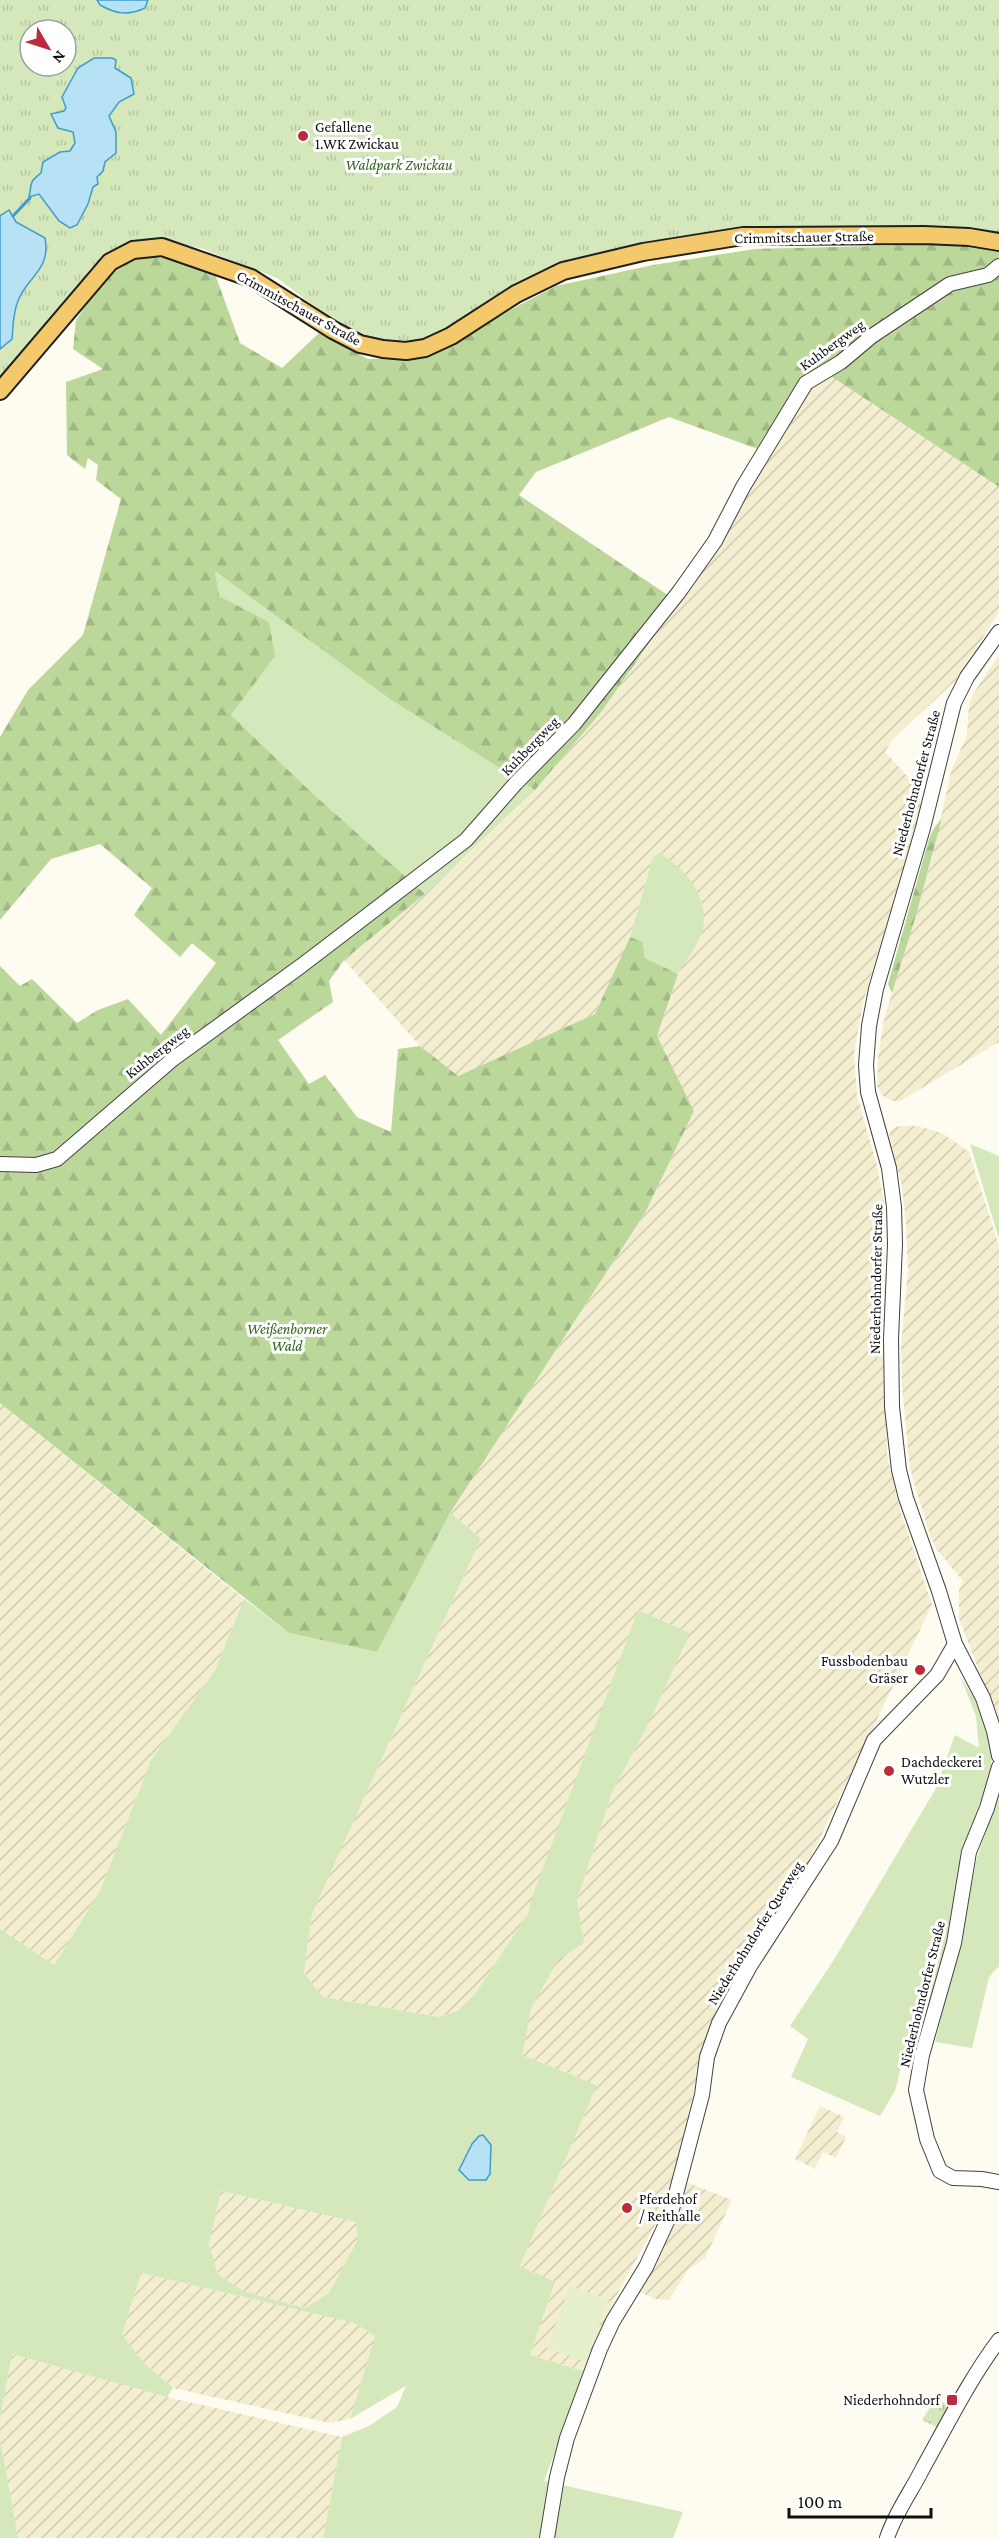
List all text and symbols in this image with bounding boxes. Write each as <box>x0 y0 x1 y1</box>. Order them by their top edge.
north arrow <box>18 18 78 78</box>
text: N <box>49 48 69 67</box>
place label: Gefallene 1.WK Zwickau <box>315 119 399 152</box>
marker: Gefallene 1.WK Zwickau <box>296 129 310 143</box>
park label: Waldpark Zwickau <box>345 157 453 174</box>
street label: Crimmitschauer Straße <box>734 228 874 246</box>
street label: Crimmitschauer Straße <box>234 267 364 349</box>
street label: Kuhbergweg <box>797 316 868 375</box>
street label: Niederhohndorfer Straße <box>889 708 943 858</box>
street label: Kuhbergweg <box>498 713 563 779</box>
street label: Kuhbergweg <box>122 1022 192 1082</box>
street label: Niederhohndorfer Straße <box>867 1203 885 1354</box>
park label: Weißenborner Wald <box>247 1321 328 1354</box>
place label: Fussbodenbau Gräser <box>821 1653 909 1686</box>
marker: Fussbodenbau Gräser <box>913 1663 927 1677</box>
place label: Dachdeckerei Wutzler <box>901 1754 982 1787</box>
marker: Dachdeckerei Wutzler <box>882 1764 896 1778</box>
street label: Niederhohndorfer Querweg <box>704 1858 807 2008</box>
street label: Niederhohndorfer Straße <box>896 1919 948 2069</box>
place label: Pferdehof / Reithalle <box>639 2191 701 2224</box>
marker: Pferdehof / Reithalle <box>620 2201 634 2215</box>
place label: Niederhohndorf <box>843 2392 942 2408</box>
marker: Niederhohndorf <box>945 2393 959 2407</box>
scale bar <box>789 2481 932 2519</box>
text: 100 m <box>798 2492 843 2512</box>

